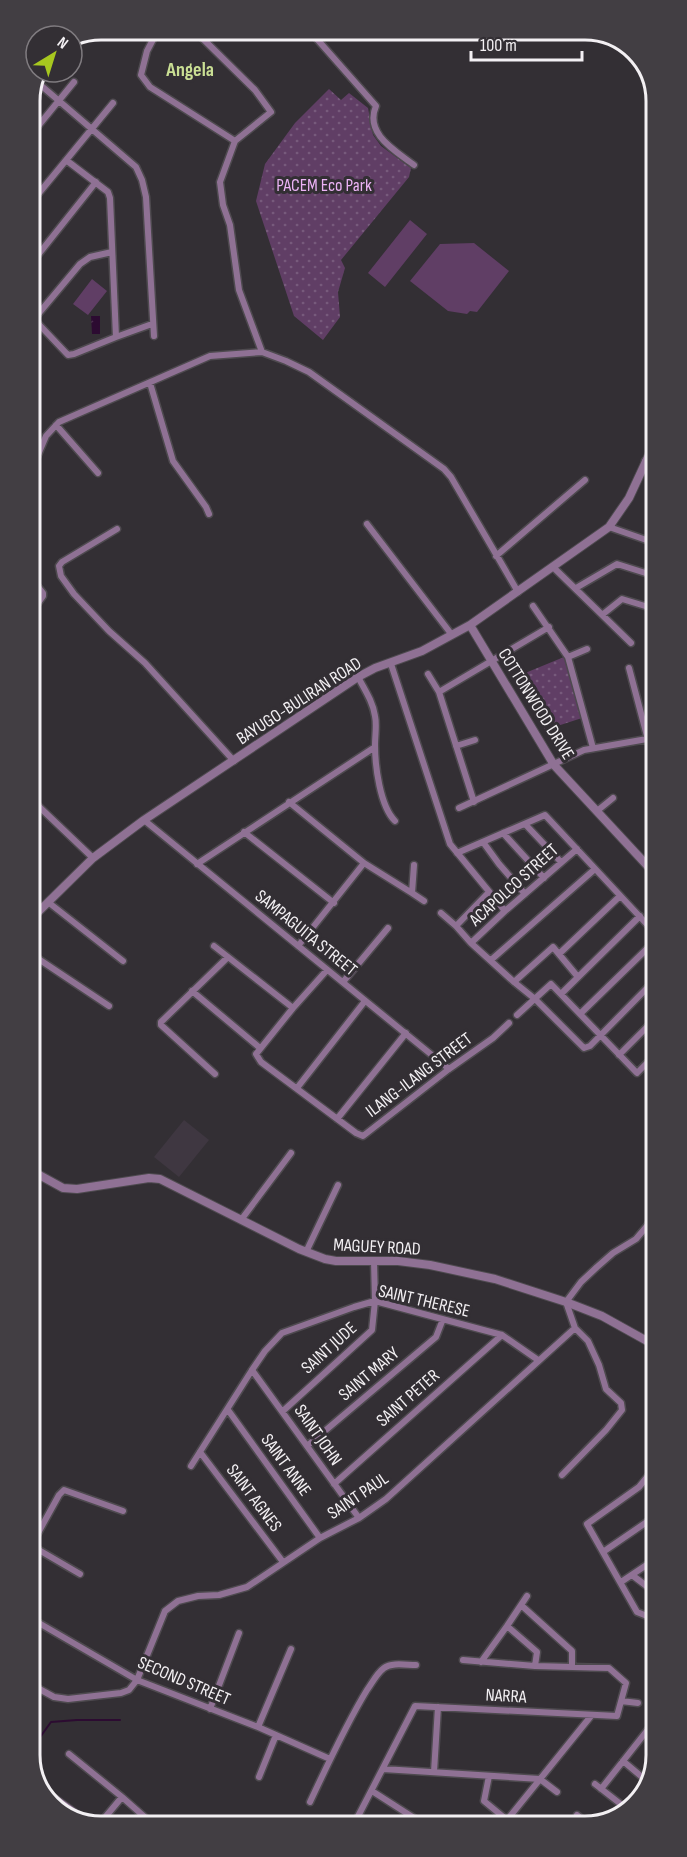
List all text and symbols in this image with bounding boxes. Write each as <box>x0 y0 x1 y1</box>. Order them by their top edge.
north arrow <box>24 24 84 84</box>
scale bar <box>471 24 582 62</box>
text: N <box>53 33 72 53</box>
text: 100 m <box>480 35 517 56</box>
district label: Angela <box>165 58 214 82</box>
park label: PACEM Eco Park <box>276 175 372 196</box>
street label: COTTONWOOD DRIVE <box>493 645 579 763</box>
street label: BAYUGO-BULIRAN ROAD <box>233 653 365 749</box>
street label: ACAPOLCO STREET <box>464 840 563 931</box>
street label: SAMPAGUITA STREET <box>251 886 361 980</box>
street label: ILANG-ILANG STREET <box>362 1028 476 1122</box>
street label: MAGUEY ROAD <box>333 1234 421 1260</box>
street label: SAINT THERESE <box>376 1280 472 1322</box>
street label: SAINT JUDE <box>297 1318 361 1378</box>
street label: SAINT MARY <box>335 1342 404 1405</box>
street label: SAINT PETER <box>372 1365 444 1431</box>
street label: SAINT JOHN <box>290 1401 346 1469</box>
street label: SAINT ANNE <box>256 1430 316 1500</box>
street label: SAINT AGNES <box>222 1460 286 1536</box>
street label: SAINT PAUL <box>324 1468 393 1524</box>
street label: SECOND STREET <box>135 1652 233 1710</box>
street label: NARRA <box>485 1684 527 1708</box>

